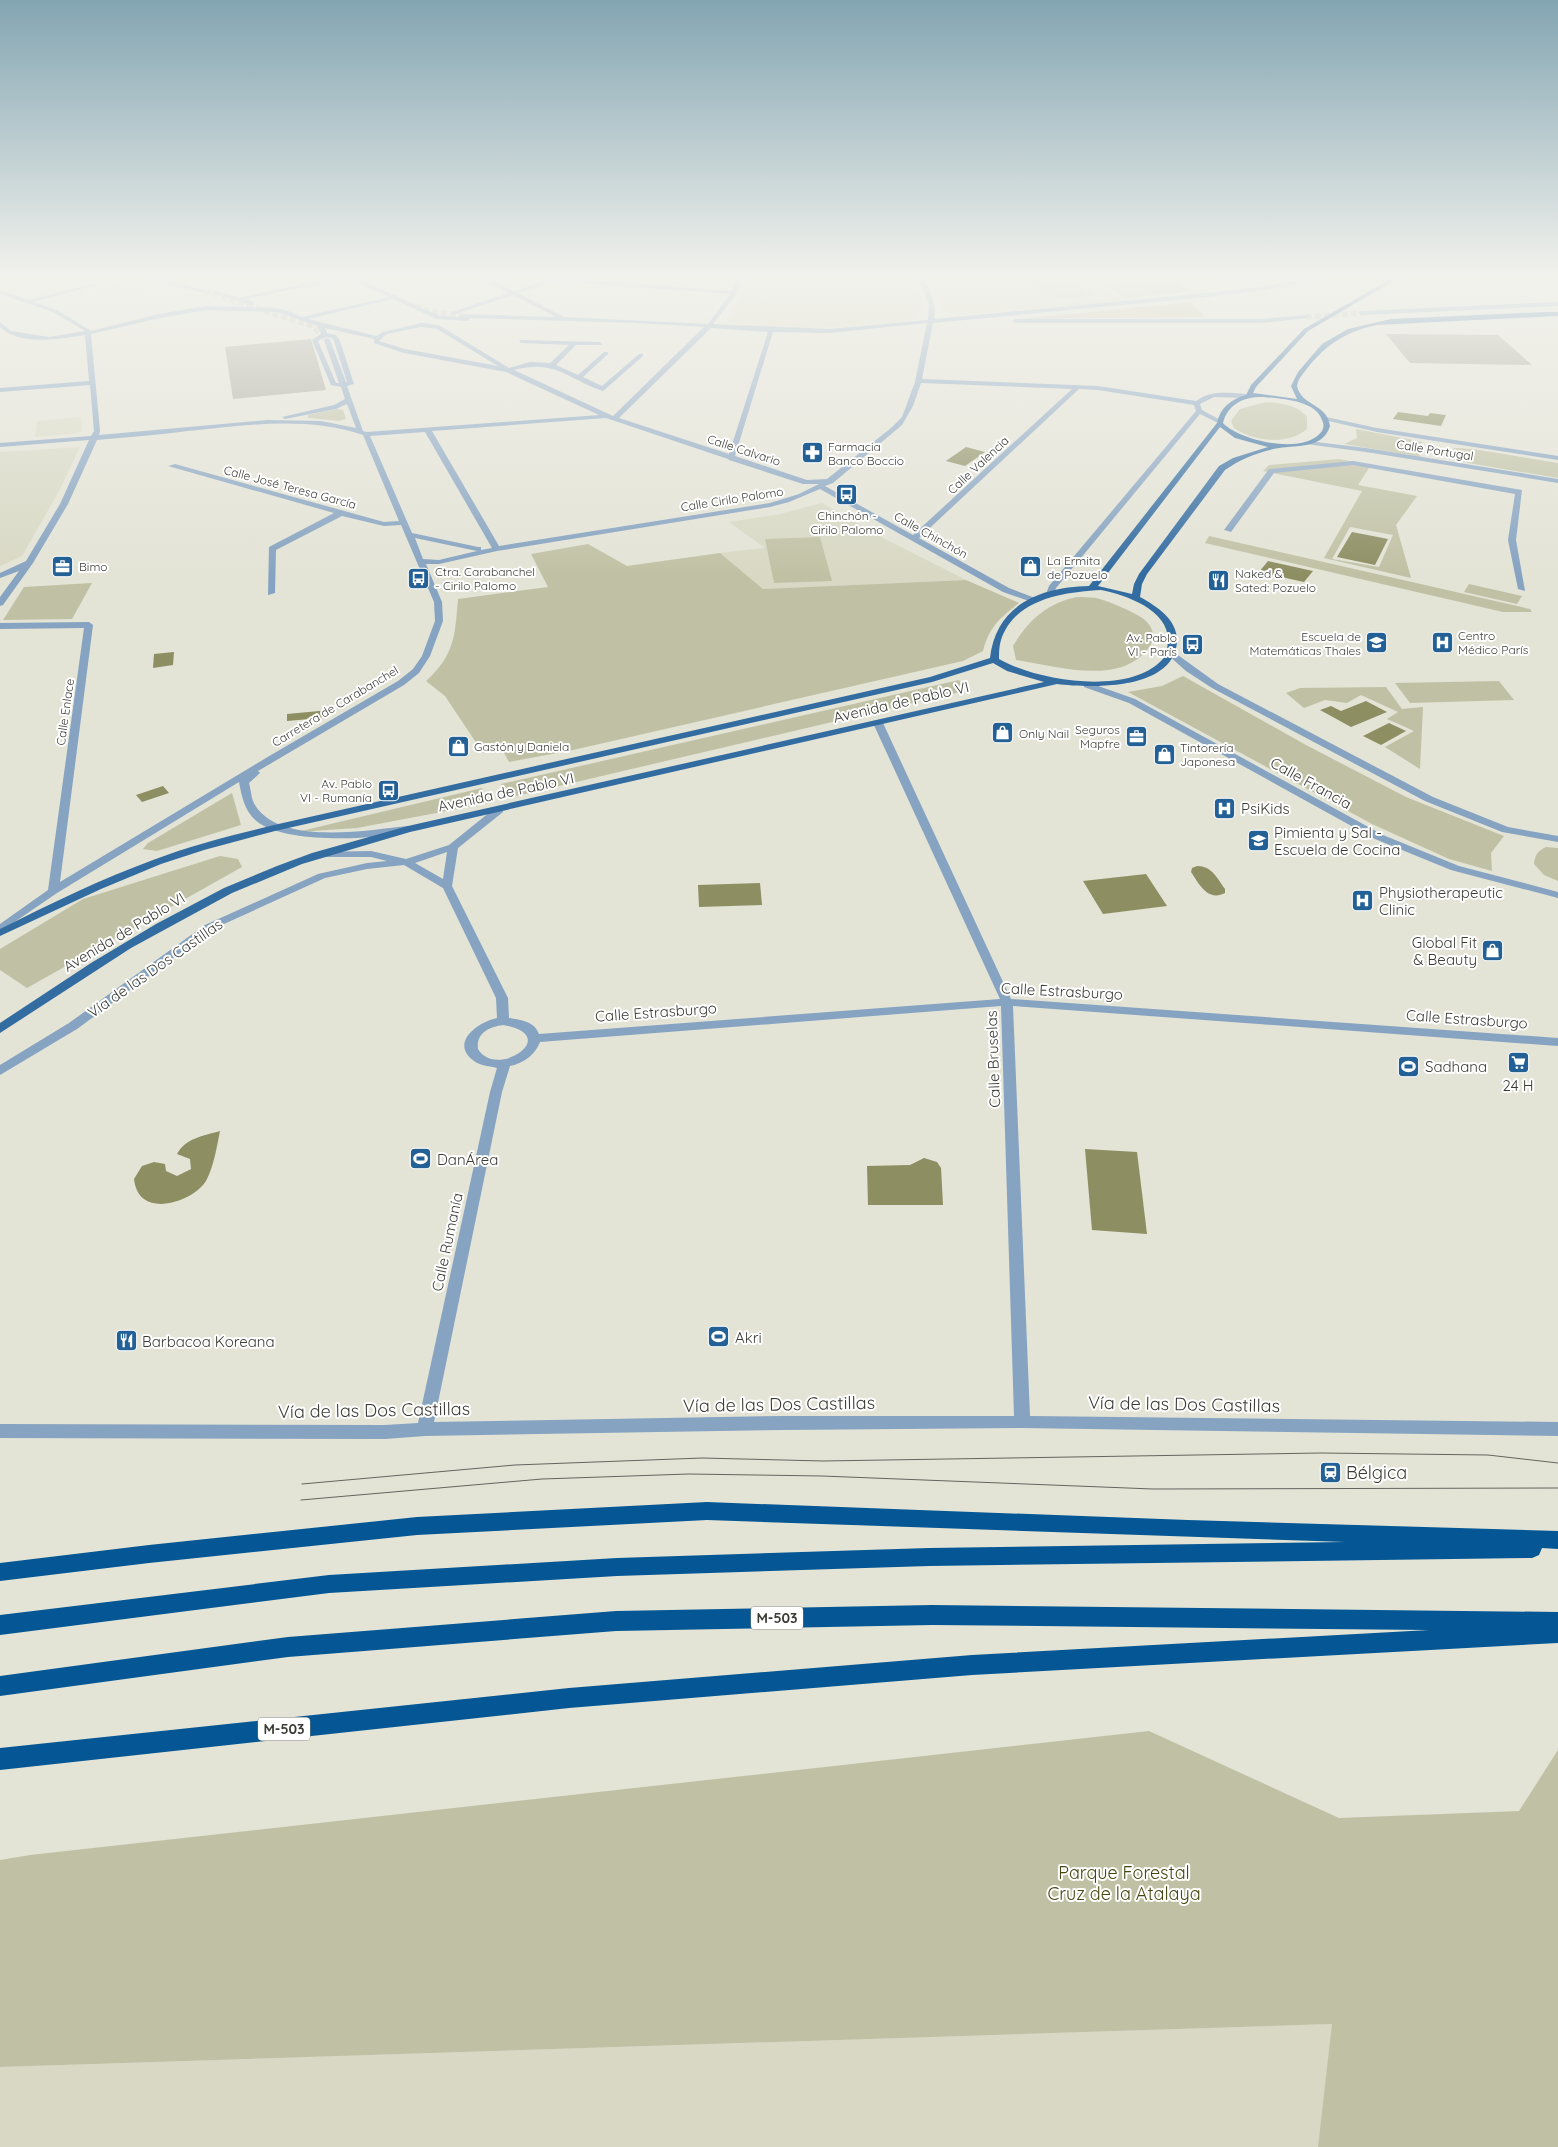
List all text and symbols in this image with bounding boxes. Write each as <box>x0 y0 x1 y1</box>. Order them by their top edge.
street label: Calle Calvario <box>705 431 783 469</box>
street label: Calle Valencia <box>944 433 1012 497</box>
street label: Calle Portugal <box>1395 437 1475 463</box>
place label: Farmacia Banco Boccio <box>828 439 904 468</box>
pharmacy icon: Farmacia Banco Boccio <box>800 441 824 465</box>
street label: Calle José Teresa García <box>222 462 358 512</box>
bus stop icon: Chinchón - Cirilo Palomo <box>835 482 859 506</box>
street label: Calle Cirilo Palomo <box>680 483 784 515</box>
place label: Chinchón - Cirilo Palomo <box>810 508 884 537</box>
street label: Calle Chinchón <box>892 509 970 561</box>
place label: La Ermita de Pozuelo <box>1047 553 1108 582</box>
office icon: Bimo <box>51 554 75 578</box>
shop icon: La Ermita de Pozuelo <box>1019 555 1043 579</box>
place label: Bimo <box>79 559 108 574</box>
place label: Ctra. Carabanchel - Cirilo Palomo <box>435 564 535 593</box>
bus stop icon: Ctra. Carabanchel - Cirilo Palomo <box>407 566 431 590</box>
place label: Naked & Sated: Pozuelo <box>1235 566 1316 595</box>
restaurant icon: Naked & Sated: Pozuelo <box>1207 568 1231 592</box>
place label: Centro Médico París <box>1458 628 1529 657</box>
place label: Escuela de Matemáticas Thales <box>1249 629 1361 658</box>
place label: Av. Pablo VI - París <box>1126 630 1177 659</box>
hospital icon: Centro Médico París <box>1430 630 1454 654</box>
school or university icon: Escuela de Matemáticas Thales <box>1365 631 1389 655</box>
bus stop icon: Av. Pablo VI - París <box>1181 632 1205 656</box>
street label: Carretera de Carabanchel <box>269 662 401 750</box>
street label: Calle Enlace <box>53 677 77 746</box>
street label: Avenida de Pablo VI <box>831 677 971 727</box>
shop icon: Only Nail <box>991 721 1015 745</box>
place label: Seguros Mapfre <box>1075 722 1120 751</box>
office icon: Seguros Mapfre <box>1124 724 1148 748</box>
place label: Only Nail <box>1019 726 1069 741</box>
shop icon: Gastón y Daniela <box>446 734 470 758</box>
place label: Gastón y Daniela <box>474 739 569 754</box>
place label: Tintorería Japonesa <box>1180 740 1235 769</box>
shop icon: Tintorería Japonesa <box>1152 742 1176 766</box>
street label: Calle Francia <box>1267 753 1355 813</box>
street label: Avenida de Pablo VI <box>436 768 576 816</box>
place label: Av. Pablo VI - Rumanía <box>300 776 372 805</box>
bus stop icon: Av. Pablo VI - Rumanía <box>376 778 400 802</box>
hospital icon: PsiKids <box>1213 796 1237 820</box>
place label: PsiKids <box>1241 799 1290 818</box>
place label: Pimienta y Sal - Escuela de Cocina <box>1274 823 1400 859</box>
school or university icon: Pimienta y Sal - Escuela de Cocina <box>1246 829 1270 853</box>
place label: Physiotherapeutic Clinic <box>1379 883 1503 919</box>
street label: Avenida de Pablo VI <box>60 888 188 976</box>
hospital icon: Physiotherapeutic Clinic <box>1351 889 1375 913</box>
street label: Vía de las Dos Castillas <box>84 914 226 1022</box>
place label: Global Fit & Beauty <box>1412 933 1477 969</box>
shop icon: Global Fit & Beauty <box>1481 939 1505 963</box>
street label: Calle Estrasburgo <box>1001 978 1123 1004</box>
street label: Calle Estrasburgo <box>595 998 717 1026</box>
street label: Calle Estrasburgo <box>1406 1005 1528 1033</box>
street label: Calle Bruselas <box>982 1010 1004 1108</box>
supermarket icon: 24 H <box>1506 1050 1530 1074</box>
sports icon: Sadhana <box>1397 1054 1421 1078</box>
place label: Sadhana <box>1425 1057 1487 1076</box>
place label: 24 H <box>1503 1076 1533 1095</box>
sports icon: DanÁrea <box>409 1147 433 1171</box>
place label: DanÁrea <box>437 1150 498 1169</box>
street label: Calle Rumanía <box>427 1191 467 1293</box>
sports icon: Akri <box>707 1325 731 1349</box>
place label: Akri <box>735 1328 762 1347</box>
restaurant icon: Barbacoa Koreana <box>114 1329 138 1353</box>
place label: Barbacoa Koreana <box>142 1332 275 1351</box>
street label: Vía de las Dos Castillas <box>683 1391 875 1417</box>
street label: Vía de las Dos Castillas <box>1088 1391 1280 1417</box>
street label: Vía de las Dos Castillas <box>278 1397 470 1423</box>
station icon: Bélgica <box>1318 1460 1342 1484</box>
place label: Bélgica <box>1346 1461 1407 1484</box>
road number: M-503 <box>751 1606 803 1630</box>
road number: M-503 <box>258 1718 310 1740</box>
park label: Parque Forestal Cruz de la Atalaya <box>1047 1861 1201 1905</box>

